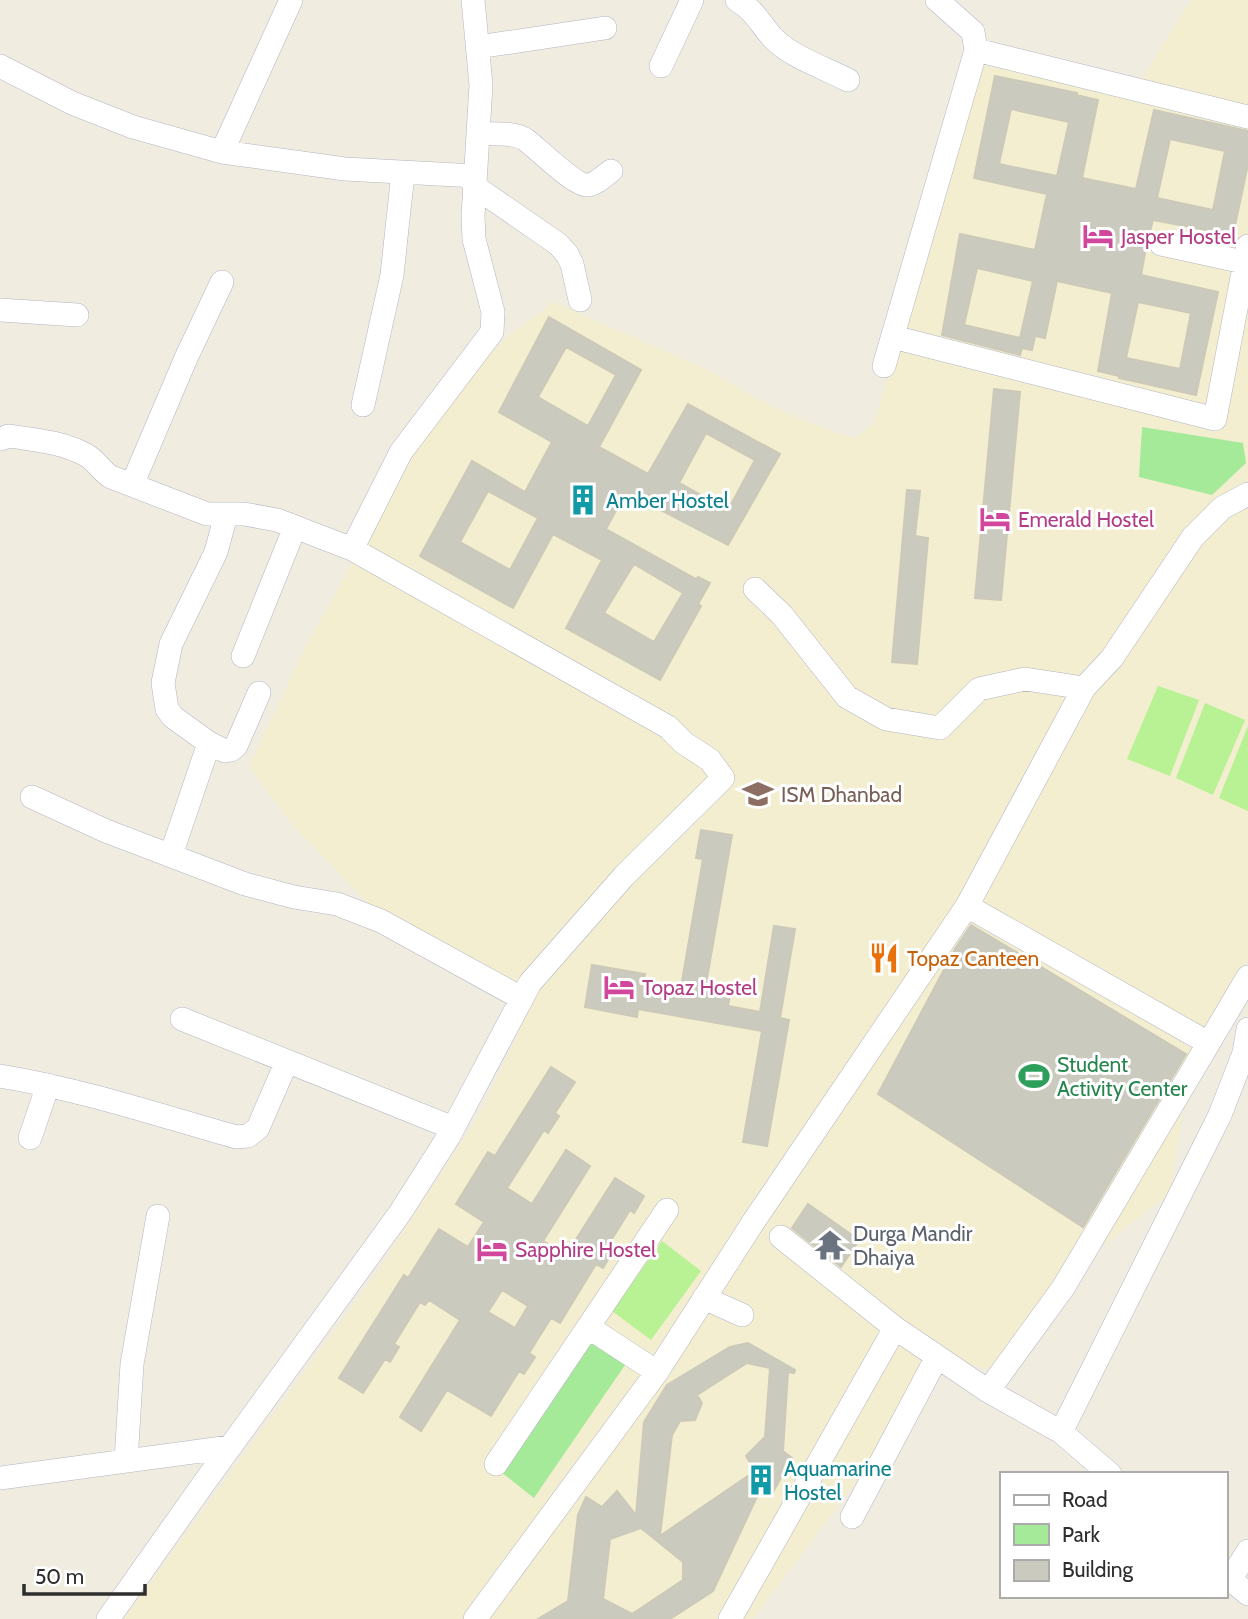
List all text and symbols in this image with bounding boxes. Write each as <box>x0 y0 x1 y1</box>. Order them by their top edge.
hotel icon: Jasper Hostel <box>1081 219 1115 253</box>
place label: Jasper Hostel <box>1120 224 1236 249</box>
building icon: Amber Hostel <box>566 483 600 517</box>
place label: Amber Hostel <box>606 488 729 513</box>
hotel icon: Emerald Hostel <box>978 502 1012 536</box>
place label: Emerald Hostel <box>1018 507 1154 532</box>
school or university icon: ISM Dhanbad <box>741 777 775 811</box>
place label: ISM Dhanbad <box>781 782 902 807</box>
restaurant icon: Topaz Canteen <box>867 941 901 975</box>
place label: Topaz Canteen <box>907 946 1039 971</box>
hotel icon: Topaz Hostel <box>602 970 636 1004</box>
place label: Topaz Hostel <box>642 975 757 1000</box>
place label: Student Activity Center <box>1057 1052 1188 1101</box>
sports icon: Student Activity Center <box>1017 1059 1051 1093</box>
place label: Durga Mandir Dhaiya <box>853 1221 973 1270</box>
temple icon: Durga Mandir Dhaiya <box>813 1228 847 1262</box>
hotel icon: Sapphire Hostel <box>475 1232 509 1266</box>
place label: Sapphire Hostel <box>515 1237 656 1262</box>
place label: Aquamarine Hostel <box>784 1456 892 1505</box>
building icon: Aquamarine Hostel <box>744 1463 778 1497</box>
legend <box>1000 1472 1227 1598</box>
text: Road <box>1062 1487 1108 1512</box>
text: Park <box>1062 1522 1100 1547</box>
scale bar <box>24 1552 145 1596</box>
text: Building <box>1062 1557 1134 1582</box>
text: 50 m <box>35 1564 84 1589</box>

